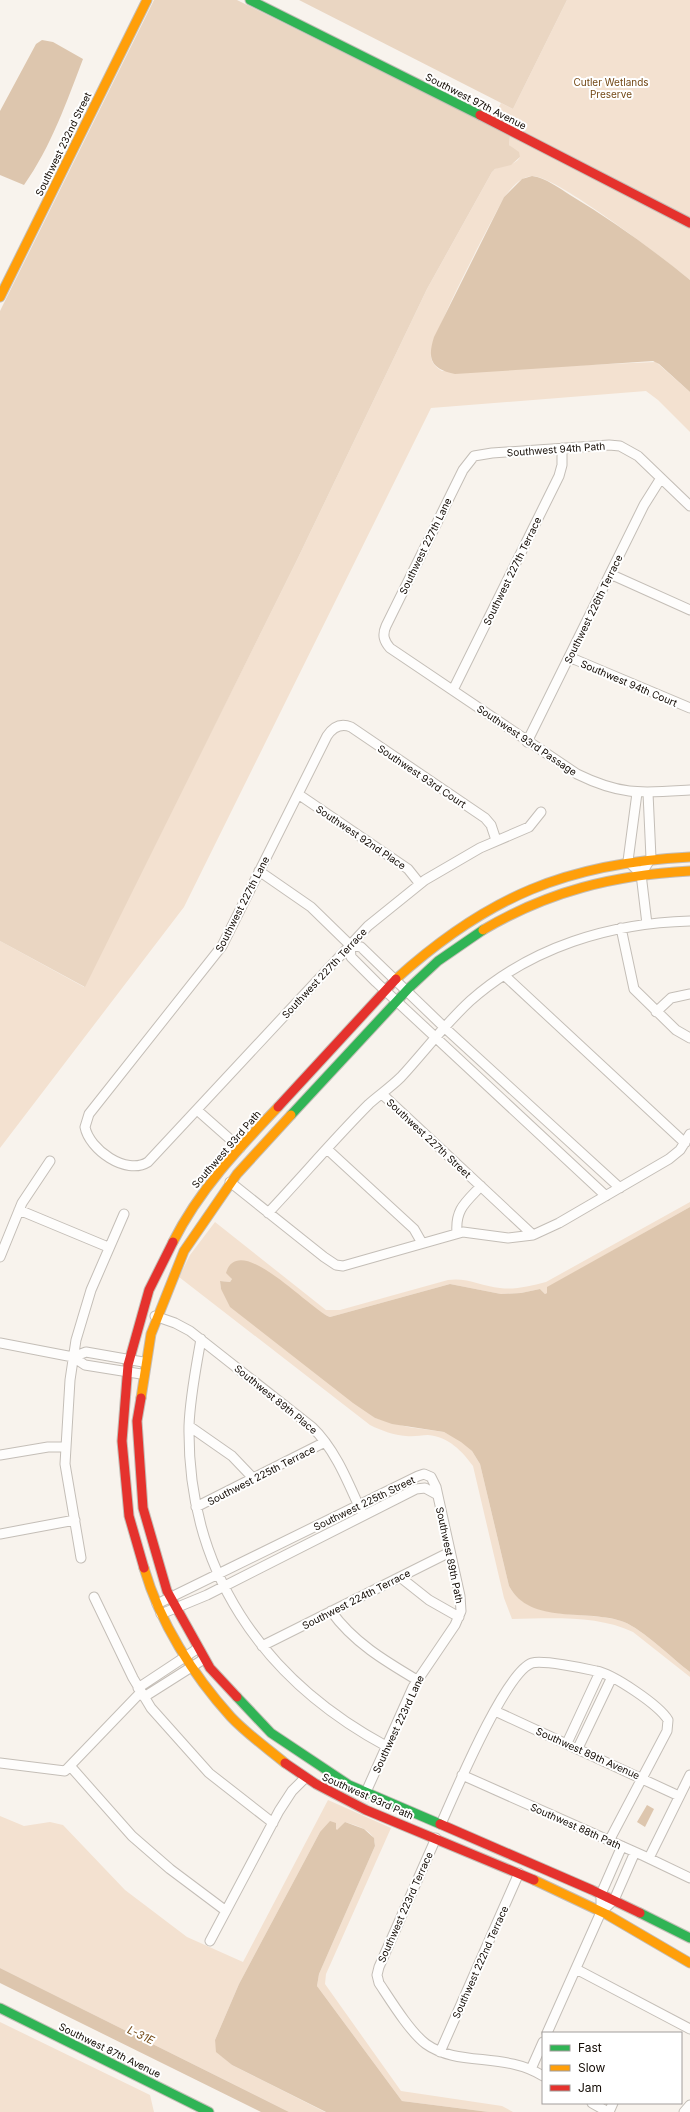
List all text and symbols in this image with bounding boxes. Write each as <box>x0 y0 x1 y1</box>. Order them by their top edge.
street label: Southwest 97th Avenue <box>424 70 529 132</box>
park label: Cutler Wetlands Preserve <box>573 76 649 100</box>
street label: Southwest 232nd Street <box>33 89 94 198</box>
street label: Southwest 94th Path <box>506 440 606 458</box>
street label: Southwest 227th Lane <box>396 496 454 596</box>
street label: Southwest 227th Terrace <box>481 515 544 627</box>
street label: Southwest 226th Terrace <box>561 553 625 665</box>
street label: Southwest 94th Court <box>579 657 680 709</box>
street label: Southwest 93rd Passage <box>475 702 579 778</box>
street label: Southwest 93rd Court <box>376 742 469 810</box>
street label: Southwest 92nd Place <box>314 802 408 872</box>
street label: Southwest 227th Lane <box>213 854 271 954</box>
street label: Southwest 227th Terrace <box>279 925 369 1021</box>
street label: Southwest 227th Street <box>384 1096 474 1181</box>
street label: Southwest 93rd Path <box>189 1108 263 1190</box>
street label: Southwest 89th Place <box>232 1362 320 1436</box>
street label: Southwest 225th Terrace <box>205 1442 317 1507</box>
street label: Southwest 225th Street <box>311 1473 417 1533</box>
street label: Southwest 89th Path <box>434 1506 466 1604</box>
street label: Southwest 224th Terrace <box>300 1566 412 1631</box>
street label: Southwest 223rd Lane <box>370 1673 426 1775</box>
street label: Southwest 89th Avenue <box>534 1725 642 1781</box>
street label: Southwest 93rd Path <box>320 1770 416 1822</box>
street label: Southwest 88th Path <box>529 1801 623 1851</box>
street label: Southwest 223rd Terrace <box>375 1850 435 1964</box>
street label: Southwest 222nd Terrace <box>450 1904 510 2020</box>
street label: Southwest 87th Avenue <box>57 2020 163 2080</box>
water label: L-31E <box>125 2023 157 2048</box>
legend <box>542 2032 682 2104</box>
text: Fast <box>578 2040 602 2055</box>
text: Slow <box>578 2060 606 2075</box>
text: Jam <box>578 2080 602 2095</box>

